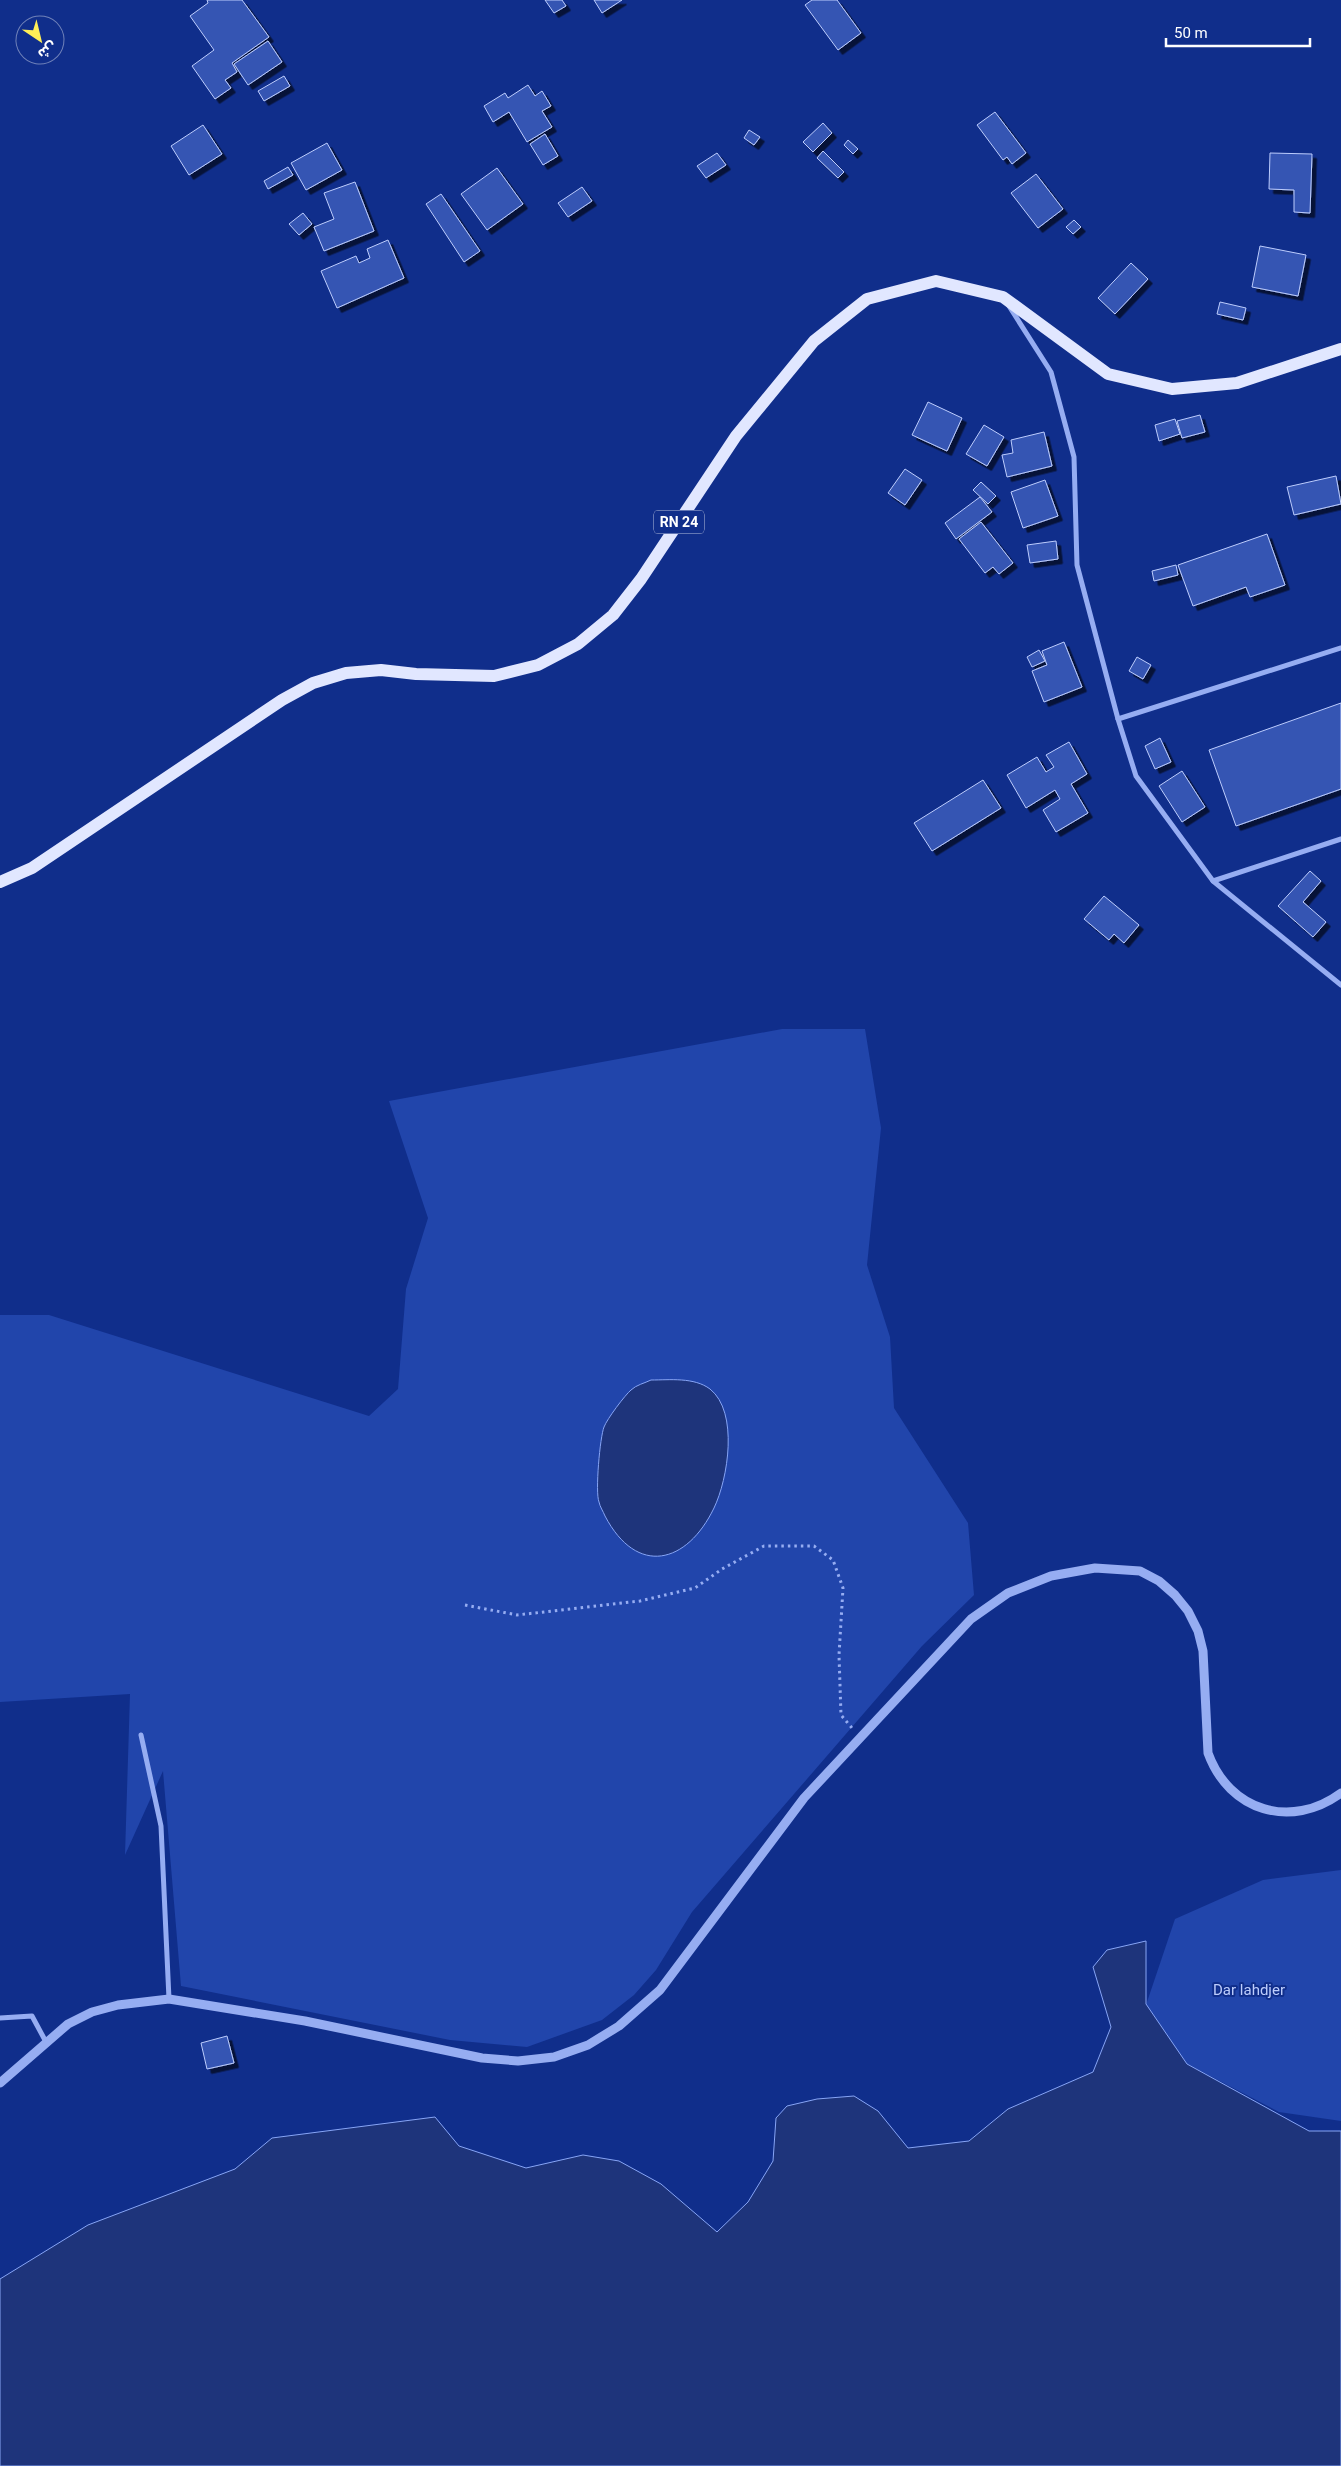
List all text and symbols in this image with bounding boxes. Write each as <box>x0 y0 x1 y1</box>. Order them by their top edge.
north arrow <box>15 15 65 65</box>
scale bar <box>1166 15 1310 47</box>
text: 50 m <box>1174 24 1208 42</box>
text: ش <box>35 39 60 63</box>
road number: RN 24 <box>654 511 704 534</box>
park label: Dar lahdjer <box>1213 1981 1285 1999</box>

